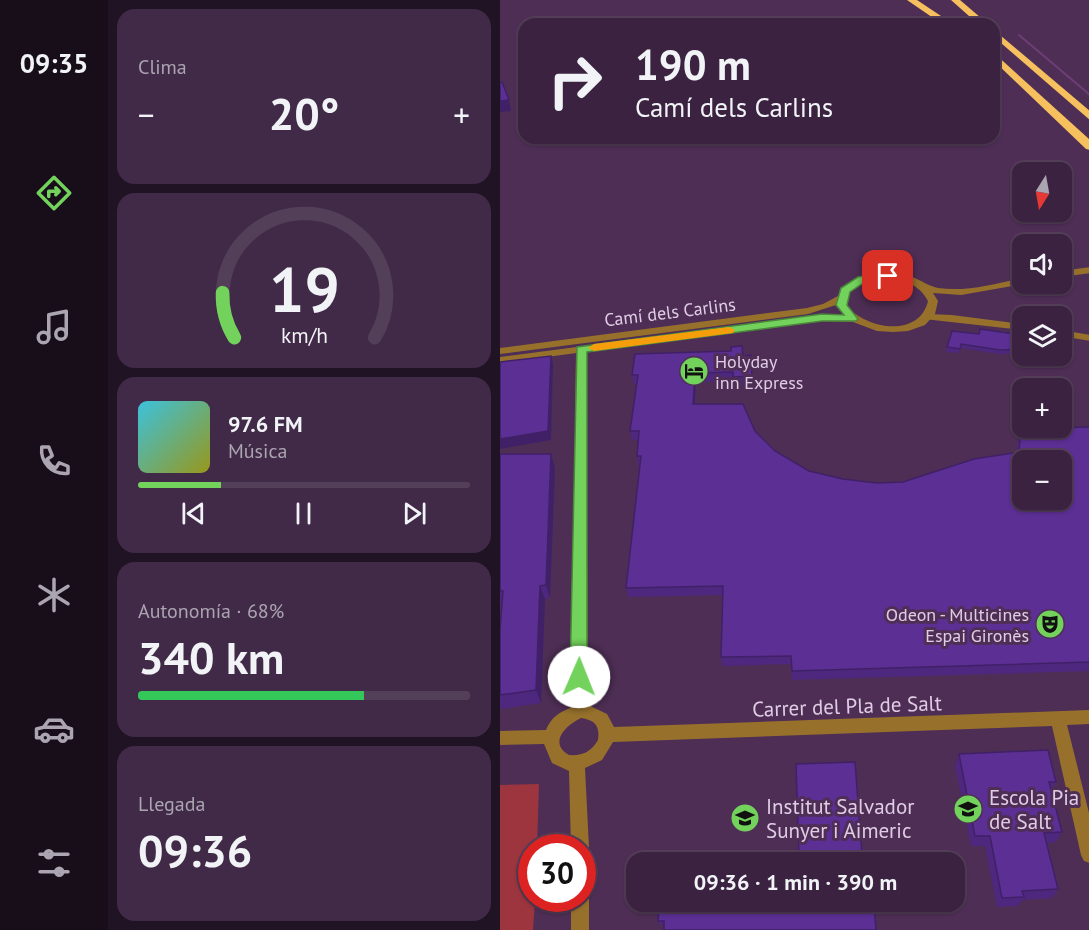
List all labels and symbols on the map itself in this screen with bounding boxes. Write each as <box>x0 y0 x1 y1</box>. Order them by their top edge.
north arrow <box>1012 162 1072 222</box>
pin <box>862 250 913 301</box>
street label: Camí dels Carlins <box>603 293 737 331</box>
place label: Holyday inn Express <box>715 350 803 394</box>
hotel icon: Holyday inn Express <box>678 355 710 387</box>
place label: Odeon - Multicines Espai Gironès <box>886 603 1029 647</box>
theatre icon: Odeon - Multicines Espai Gironès <box>1034 608 1066 640</box>
position arrow <box>547 645 611 709</box>
street label: Carrer del Pla de Salt <box>752 689 942 723</box>
place label: Escola Pia de Salt <box>989 784 1079 835</box>
place label: Institut Salvador Sunyer i Aimeric <box>766 793 914 844</box>
school or university icon: Escola Pia de Salt <box>952 793 984 825</box>
school or university icon: Institut Salvador Sunyer i Aimeric <box>729 802 761 834</box>
speed limit sign: 30 <box>518 834 596 912</box>

